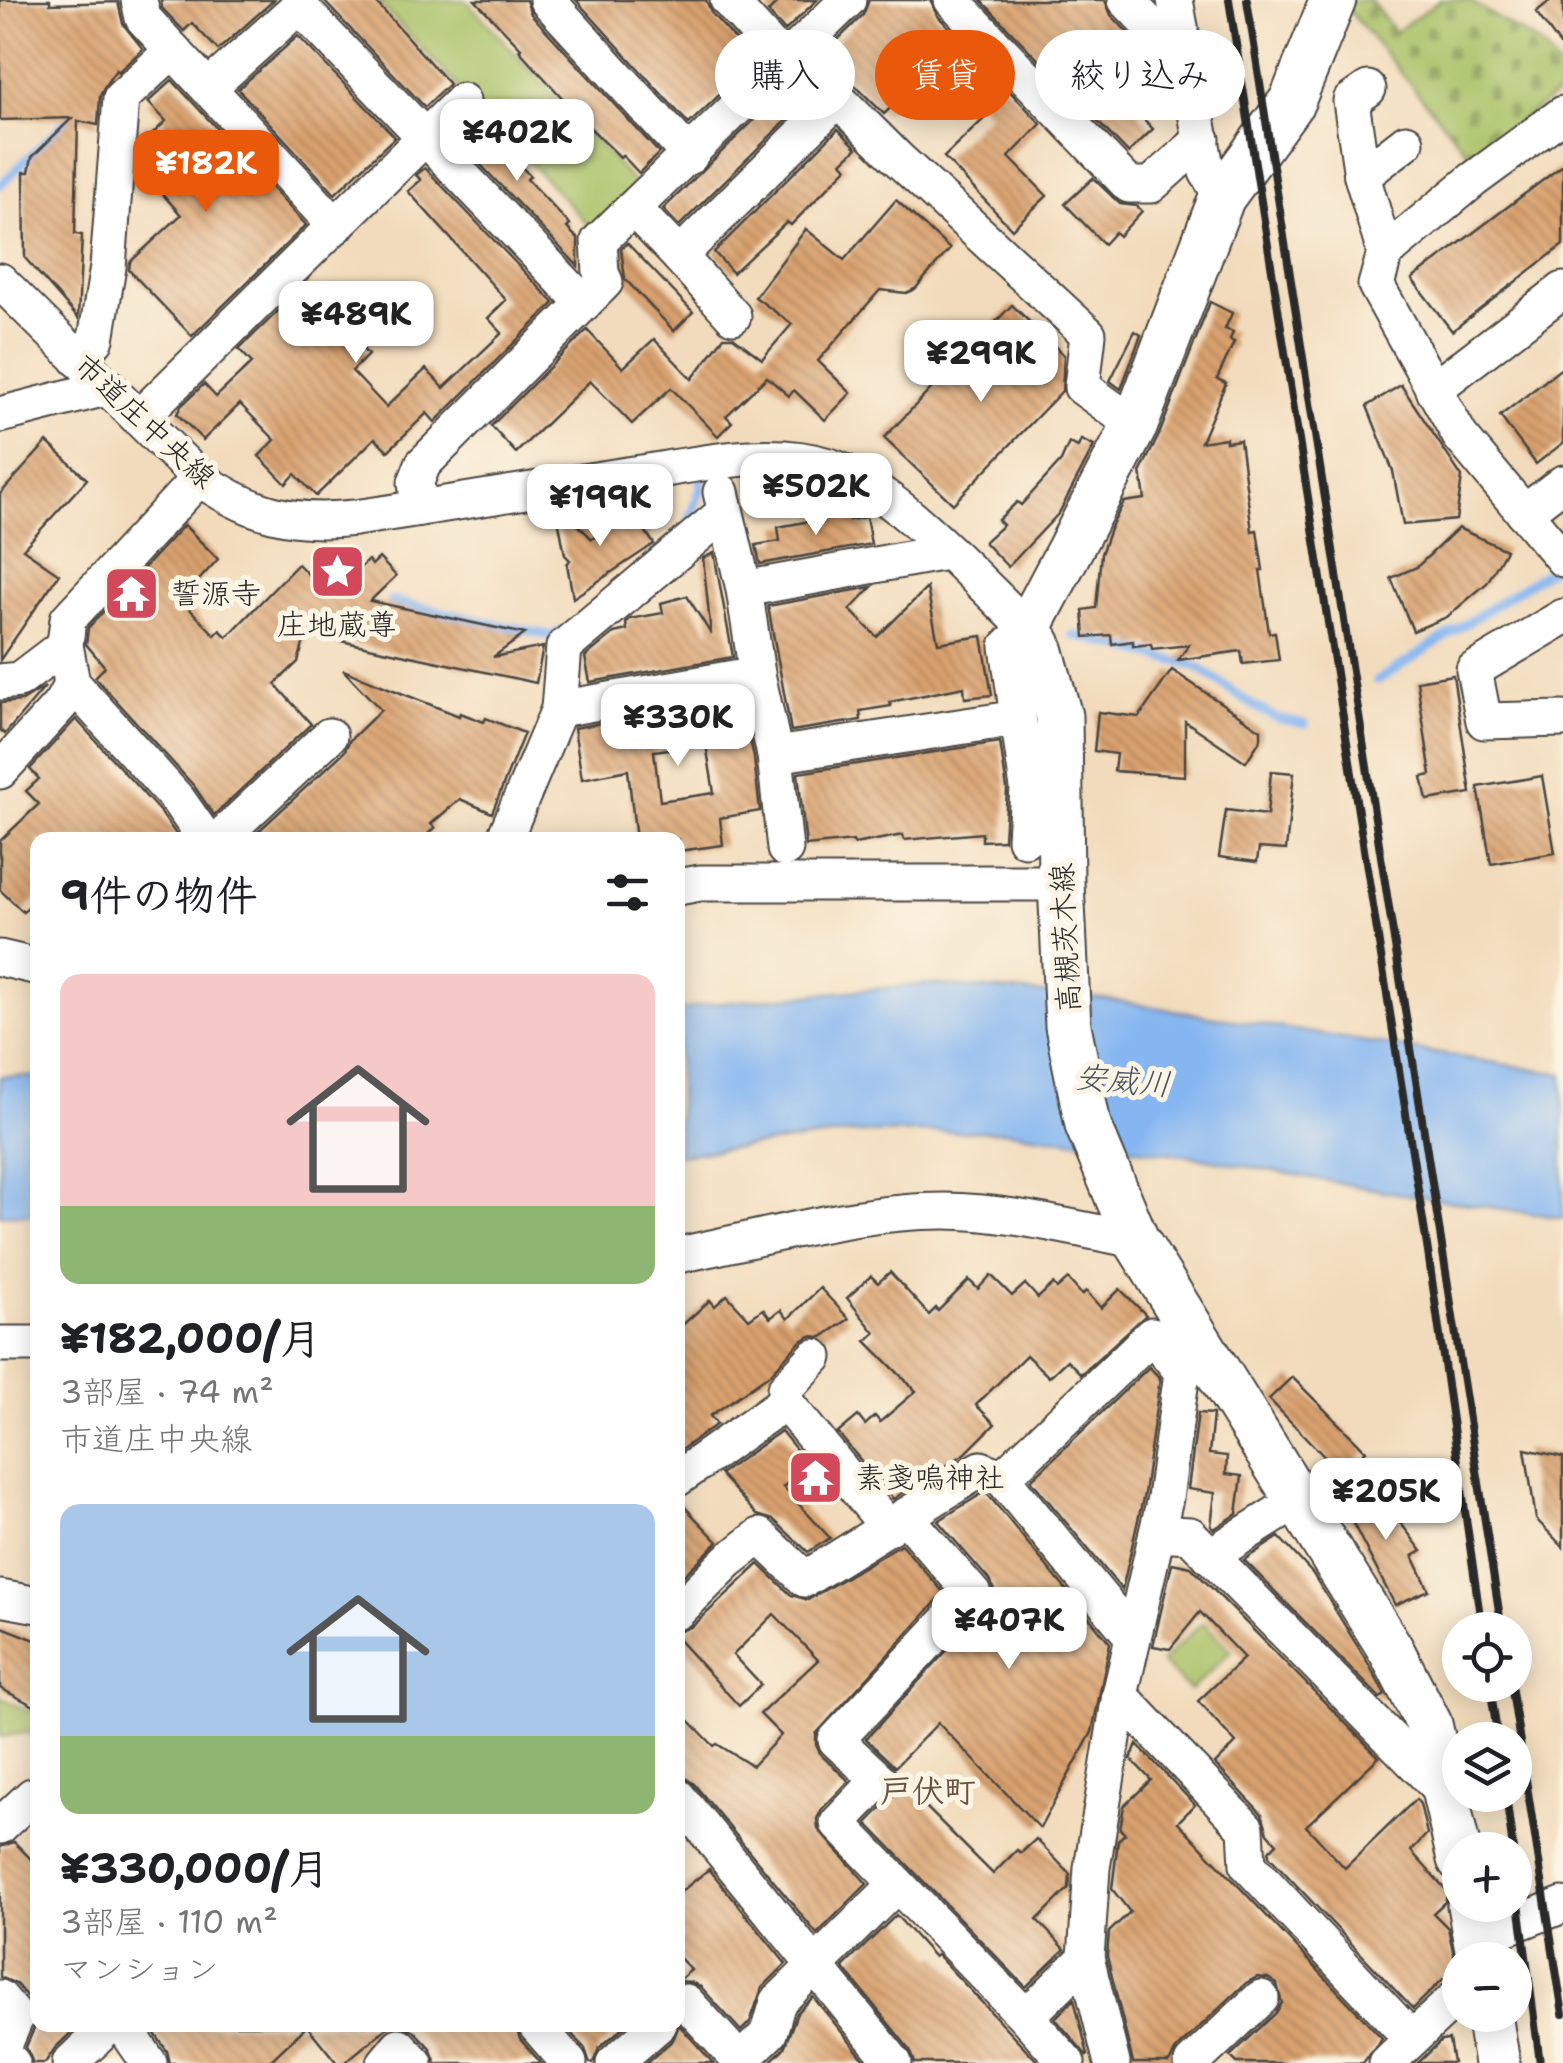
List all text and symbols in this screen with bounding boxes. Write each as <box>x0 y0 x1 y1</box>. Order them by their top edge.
chip: 購入 <box>715 30 855 120</box>
chip: 賃貸 <box>875 30 1015 120</box>
chip: 絞り込み <box>1035 30 1245 120</box>
pin: ¥402K <box>447 99 587 184</box>
text: ¥402K <box>462 110 572 153</box>
pin: ¥182K <box>136 130 276 215</box>
text: ¥182K <box>155 141 257 184</box>
pin: ¥489K <box>286 281 426 366</box>
text: ¥489K <box>301 292 411 335</box>
pin: ¥299K <box>911 320 1051 405</box>
text: ¥299K <box>926 331 1036 374</box>
street label: 市道庄中央線 <box>65 345 225 497</box>
pin: ¥502K <box>746 453 886 538</box>
pin: ¥199K <box>530 464 670 549</box>
text: ¥502K <box>762 464 870 507</box>
text: ¥199K <box>549 475 651 518</box>
place icon: 庄地蔵尊 <box>307 541 367 601</box>
temple icon: 誓源寺 <box>102 563 162 623</box>
place label: 誓源寺 <box>171 573 261 614</box>
place label: 庄地蔵尊 <box>277 604 397 645</box>
pin: ¥330K <box>608 684 748 769</box>
text: ¥330K <box>623 695 733 738</box>
street label: 高槻茨木線 <box>1041 862 1089 1014</box>
icon: filters <box>600 865 655 920</box>
text: 9件の物件 <box>60 867 257 923</box>
icon: home <box>268 1039 448 1219</box>
water label: 安威川 <box>1073 1054 1173 1106</box>
text: ¥182,000/月 <box>60 1310 321 1366</box>
text: 3部屋 · 74 m² <box>60 1370 274 1413</box>
text: 市道庄中央線 <box>60 1417 252 1460</box>
temple icon: 素戔嗚神社 <box>786 1447 846 1507</box>
place label: 素戔嗚神社 <box>855 1457 1005 1498</box>
pin: ¥205K <box>1316 1458 1456 1543</box>
text: ¥205K <box>1332 1469 1440 1512</box>
icon: home <box>268 1569 448 1749</box>
pin: ¥407K <box>939 1587 1079 1672</box>
text: ¥407K <box>954 1598 1064 1641</box>
map controls <box>1442 1612 1532 2032</box>
button: locate <box>1442 1612 1532 1702</box>
button: layers <box>1442 1722 1532 1812</box>
district label: 戸伏町 <box>880 1769 976 1812</box>
button: + <box>1442 1832 1532 1922</box>
text: ¥330,000/月 <box>60 1840 330 1896</box>
text: 3部屋 · 110 m² <box>60 1900 278 1943</box>
button: − <box>1442 1942 1532 2032</box>
text: マンション <box>60 1947 219 1990</box>

